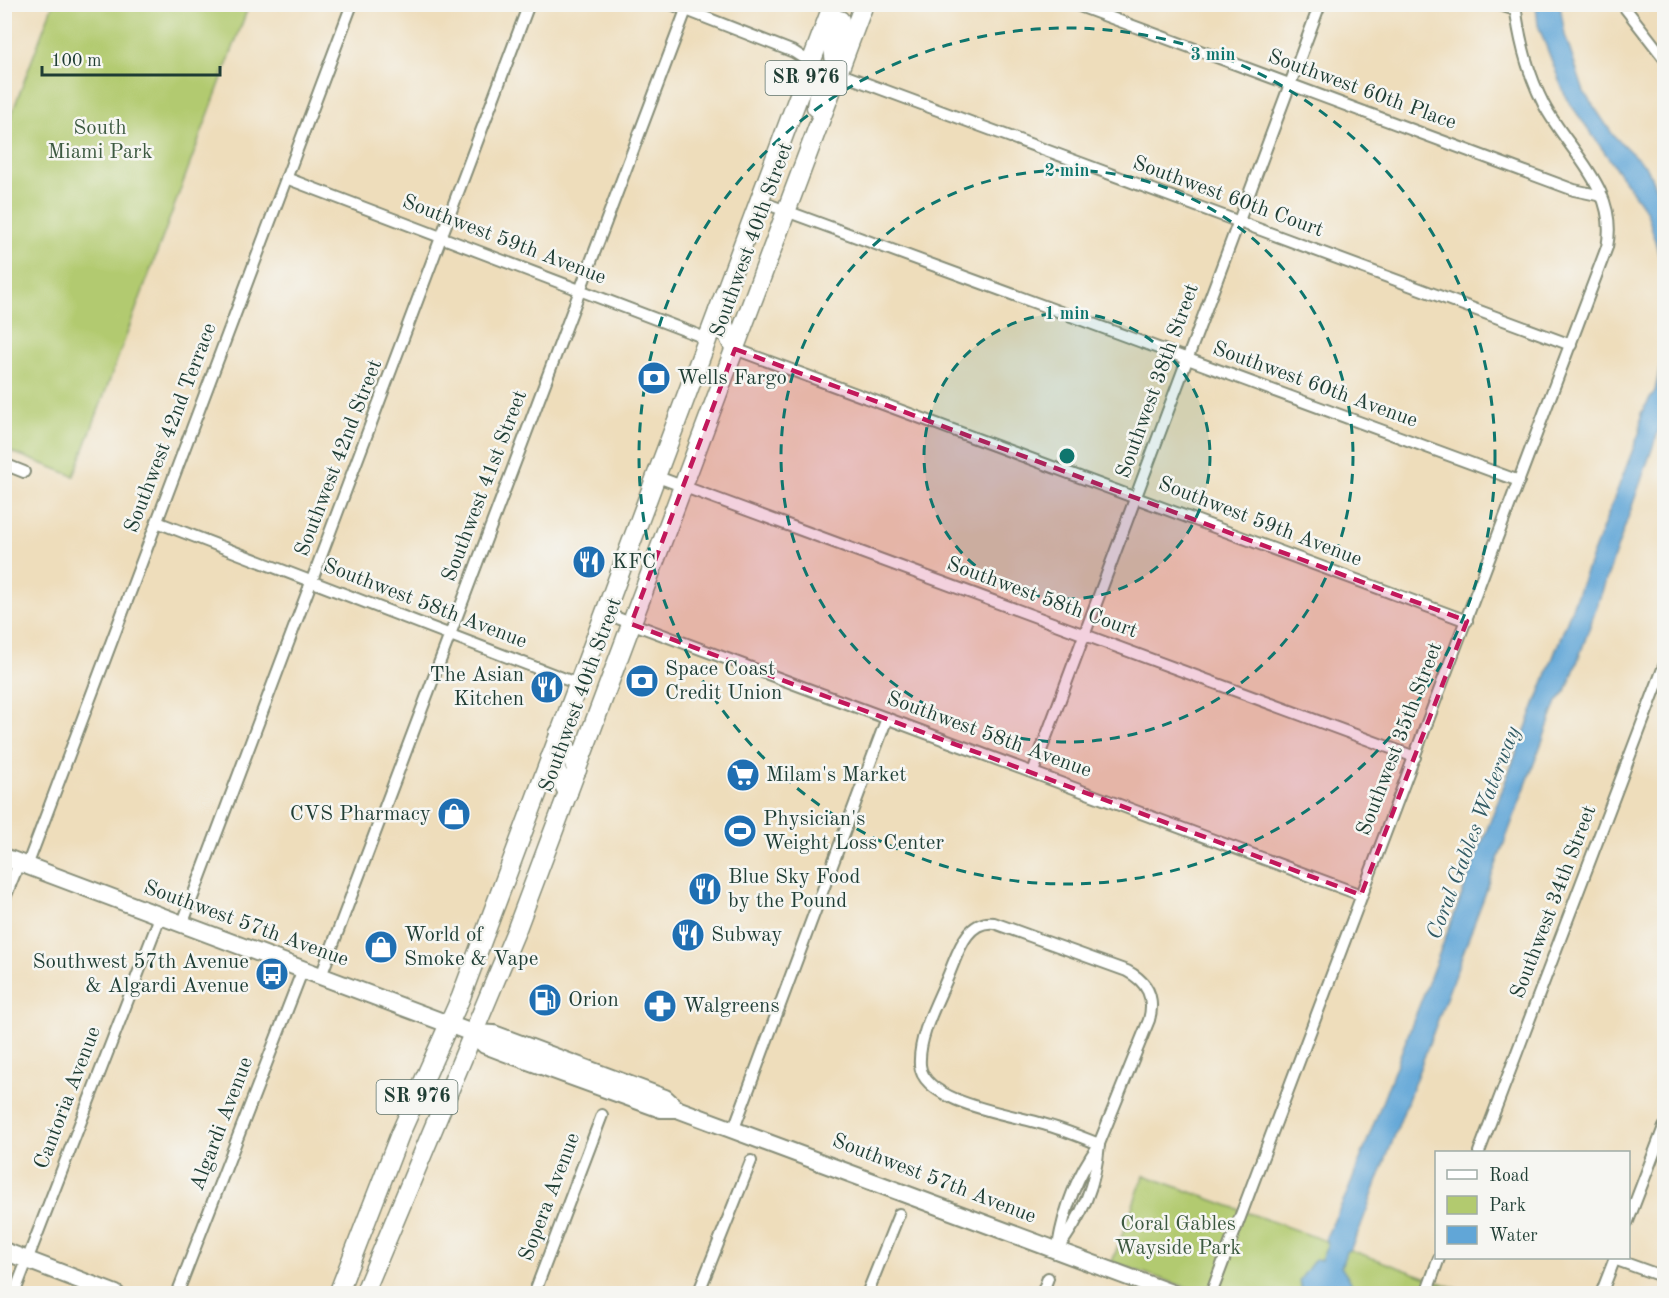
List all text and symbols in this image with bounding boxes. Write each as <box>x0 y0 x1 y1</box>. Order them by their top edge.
scale bar <box>42 39 220 77</box>
text: 3 min <box>1190 46 1236 64</box>
street label: Southwest 60th Place <box>1265 46 1459 134</box>
text: 100 m <box>51 52 102 70</box>
road number: SR 976 <box>766 61 846 95</box>
park label: South Miami Park <box>47 118 153 163</box>
street label: Southwest 40th Street <box>707 140 797 340</box>
street label: Southwest 60th Court <box>1130 153 1326 241</box>
text: 2 min <box>1044 162 1090 180</box>
street label: Southwest 59th Avenue <box>399 191 609 289</box>
street label: Southwest 38th Street <box>1113 281 1203 481</box>
text: 1 min <box>1044 305 1090 323</box>
street label: Southwest 42nd Terrace <box>121 320 221 536</box>
street label: Southwest 60th Avenue <box>1210 338 1420 432</box>
street label: Southwest 42nd Street <box>292 357 386 559</box>
bank icon: Wells Fargo <box>636 360 672 396</box>
place label: Wells Fargo <box>677 368 787 389</box>
street label: Southwest 41st Street <box>439 387 531 585</box>
centre of rings <box>1057 446 1077 466</box>
street label: Southwest 59th Avenue <box>1155 473 1365 571</box>
restaurant icon: KFC <box>571 544 607 580</box>
place label: KFC <box>612 552 656 573</box>
street label: Southwest 58th Court <box>944 554 1140 642</box>
street label: Southwest 58th Avenue <box>320 555 530 653</box>
street label: Southwest 40th Street <box>536 595 626 795</box>
street label: Southwest 35th Street <box>1353 639 1447 839</box>
place label: Space Coast Credit Union <box>665 659 782 704</box>
bank icon: Space Coast Credit Union <box>624 663 660 699</box>
place label: The Asian Kitchen <box>430 665 524 710</box>
restaurant icon: The Asian Kitchen <box>529 669 565 705</box>
street label: Southwest 58th Avenue <box>884 688 1094 782</box>
water label: Coral Gables Waterway <box>1423 723 1525 943</box>
supermarket icon: Milam's Market <box>725 757 761 793</box>
place label: Milam's Market <box>766 765 907 786</box>
shop icon: CVS Pharmacy <box>436 796 472 832</box>
street label: Southwest 34th Street <box>1507 802 1601 1002</box>
place label: CVS Pharmacy <box>290 804 431 825</box>
place label: Physician's Weight Loss Center <box>763 809 944 854</box>
sports icon: Physician's Weight Loss Center <box>722 813 758 849</box>
place label: Blue Sky Food by the Pound <box>728 867 860 912</box>
restaurant icon: Blue Sky Food by the Pound <box>687 871 723 907</box>
street label: Southwest 57th Avenue <box>141 877 351 971</box>
restaurant icon: Subway <box>670 917 706 953</box>
place label: World of Smoke & Vape <box>404 925 538 970</box>
place label: Subway <box>711 925 782 946</box>
shop icon: World of Smoke & Vape <box>363 929 399 965</box>
place label: Southwest 57th Avenue & Algardi Avenue <box>33 952 249 997</box>
bus stop icon: Southwest 57th Avenue & Algardi Avenue <box>254 956 290 992</box>
fuel station icon: Orion <box>527 982 563 1018</box>
pharmacy icon: Walgreens <box>642 988 678 1024</box>
place label: Orion <box>568 990 619 1011</box>
place label: Walgreens <box>683 996 780 1017</box>
street label: Cantoria Avenue <box>31 1024 105 1172</box>
street label: Algardi Avenue <box>187 1054 257 1194</box>
road number: SR 976 <box>376 1080 458 1114</box>
street label: Sopera Avenue <box>516 1130 584 1264</box>
street label: Southwest 57th Avenue <box>829 1130 1039 1228</box>
legend <box>1435 1151 1630 1259</box>
text: Road <box>1489 1167 1529 1185</box>
text: Park <box>1489 1197 1526 1215</box>
park label: Coral Gables Wayside Park <box>1115 1214 1241 1259</box>
text: Water <box>1489 1227 1538 1245</box>

